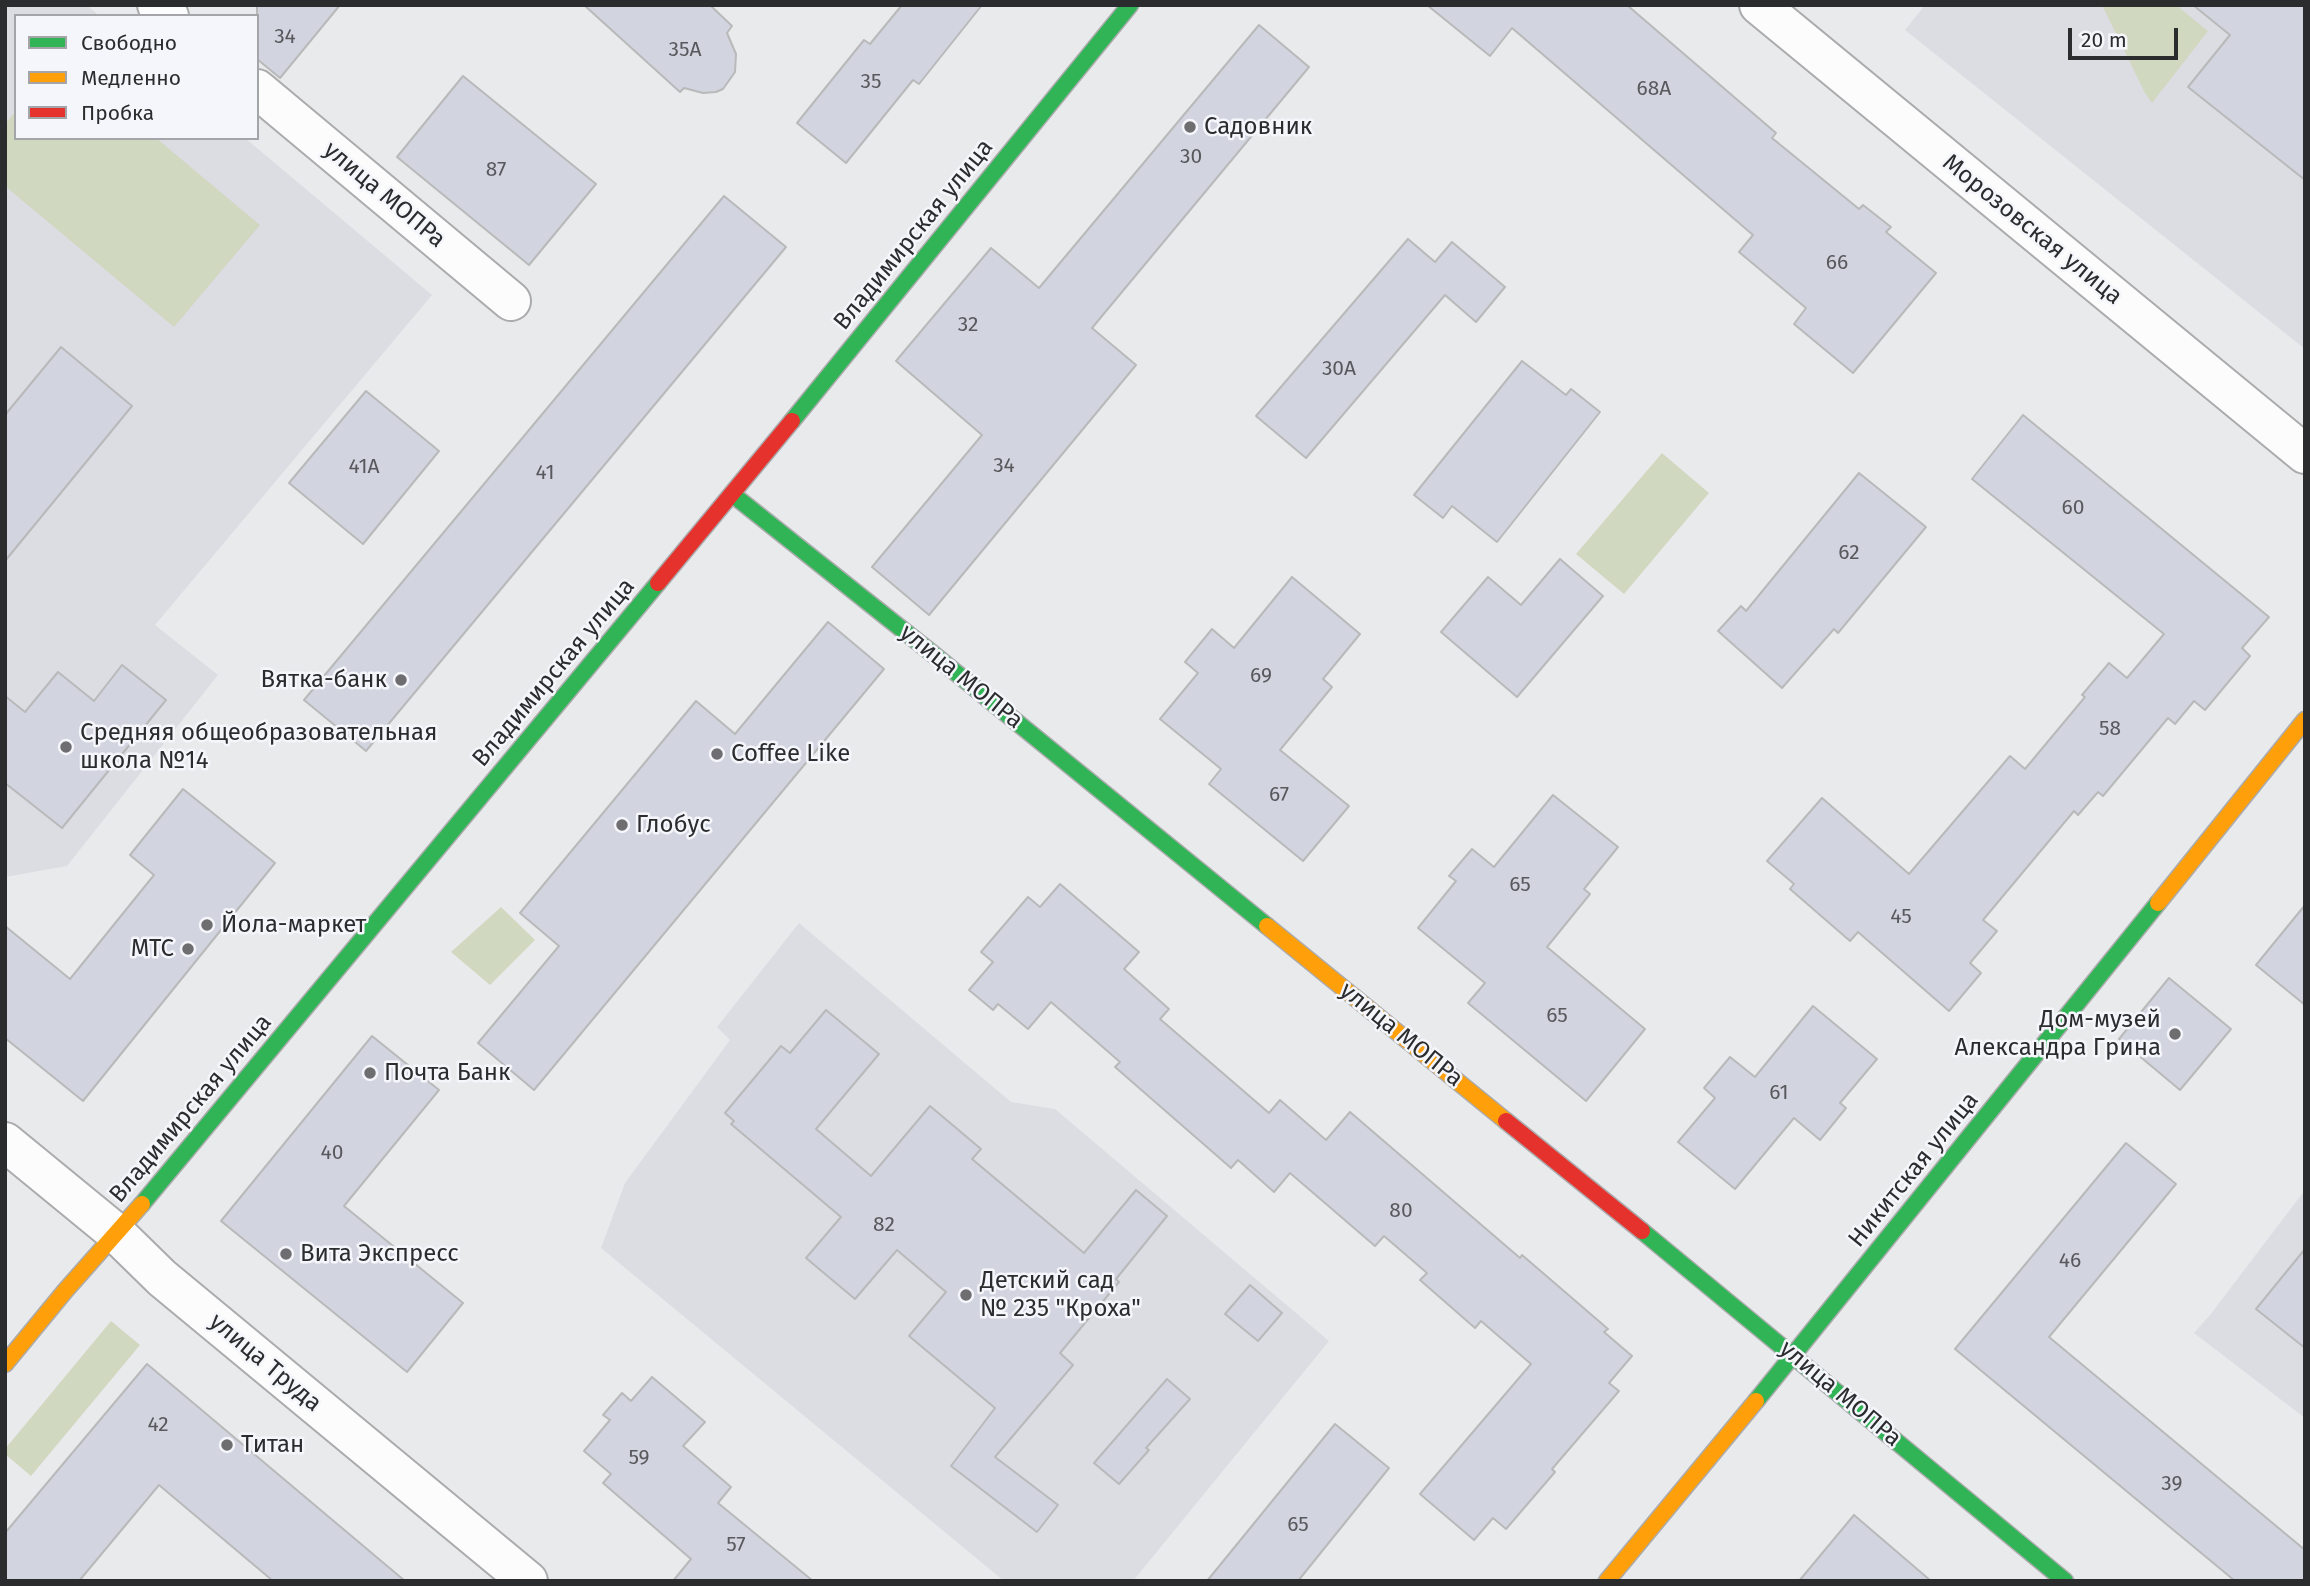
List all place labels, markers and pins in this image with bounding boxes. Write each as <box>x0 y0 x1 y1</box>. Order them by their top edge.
place label: Садовник <box>1204 113 1312 141</box>
marker: Садовник <box>1182 119 1198 135</box>
place label: Вятка-банк <box>260 666 387 694</box>
marker: Вятка-банк <box>393 672 409 688</box>
place label: Средняя общеобразовательная школа №14 <box>80 719 437 775</box>
marker: Средняя общеобразовательная школа №14 <box>58 739 74 755</box>
place label: Coffee Like <box>731 740 850 768</box>
marker: Coffee Like <box>709 746 725 762</box>
place label: Глобус <box>636 811 711 839</box>
marker: Глобус <box>614 817 630 833</box>
place label: Йола-маркет <box>221 911 366 939</box>
marker: Йола-маркет <box>199 917 215 933</box>
place label: МТС <box>131 935 174 963</box>
marker: МТС <box>180 941 196 957</box>
place label: Дом-музей Александра Грина <box>1955 1006 2161 1062</box>
marker: Дом-музей Александра Грина <box>2167 1026 2183 1042</box>
place label: Почта Банк <box>384 1059 510 1087</box>
marker: Почта Банк <box>362 1065 378 1081</box>
place label: Вита Экспресс <box>300 1240 459 1268</box>
marker: Вита Экспресс <box>278 1246 294 1262</box>
place label: Детский сад № 235 "Кроха" <box>980 1267 1141 1323</box>
marker: Детский сад № 235 "Кроха" <box>958 1287 974 1303</box>
place label: Титан <box>241 1431 304 1459</box>
marker: Титан <box>219 1437 235 1453</box>

